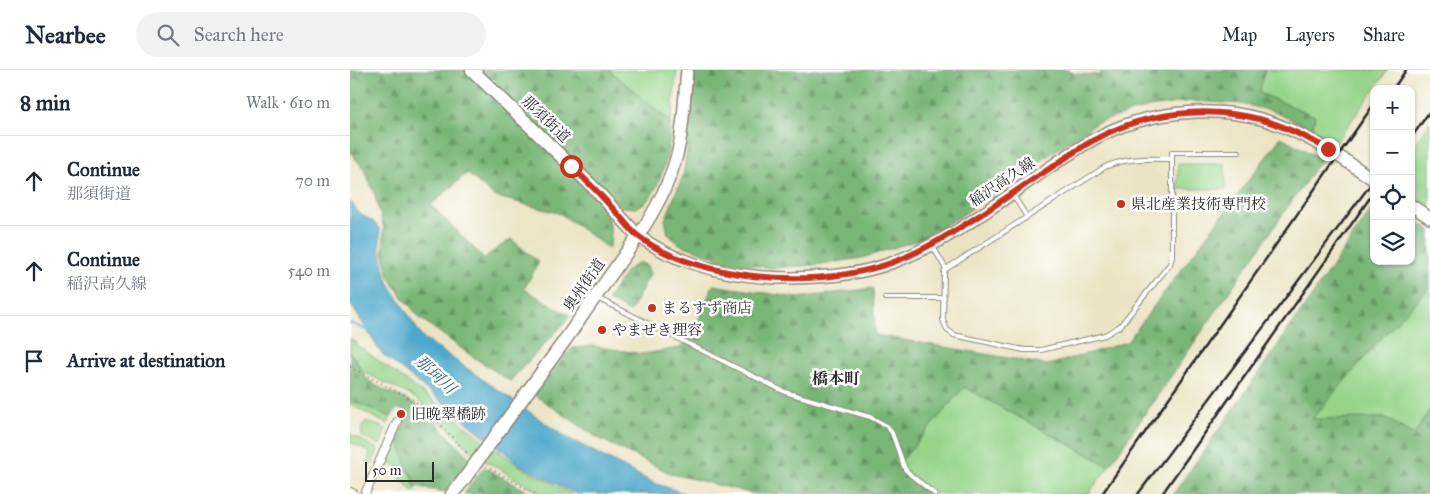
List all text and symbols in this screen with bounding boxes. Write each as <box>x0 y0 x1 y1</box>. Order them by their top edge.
search box <box>136 12 486 57</box>
text: Nearbee <box>25 20 106 50</box>
icon: search <box>154 21 182 49</box>
text: Search here <box>194 23 284 46</box>
text: Map <box>1222 24 1257 46</box>
text: Layers <box>1285 24 1335 46</box>
text: Share <box>1363 24 1405 46</box>
map controls <box>1370 85 1415 265</box>
button: + <box>1370 85 1415 130</box>
text: 8 min <box>20 90 70 116</box>
street label: 那須街道 <box>518 92 574 146</box>
text: Walk · 610 m <box>246 93 330 112</box>
button: − <box>1370 130 1415 175</box>
route end <box>1317 138 1340 161</box>
street label: 稲沢高久線 <box>966 154 1038 210</box>
route start <box>560 155 583 178</box>
text: Continue <box>67 158 140 181</box>
icon: ahead <box>20 167 48 195</box>
text: 70 m <box>295 171 330 190</box>
button: locate <box>1370 175 1415 220</box>
text: 那須街道 <box>67 184 131 203</box>
place label: 県北産業技術専門校 <box>1131 195 1266 213</box>
marker: 県北産業技術専門校 <box>1115 198 1127 210</box>
button: layers <box>1370 220 1415 265</box>
text: Continue <box>67 248 140 271</box>
street label: 奥州街道 <box>559 255 609 315</box>
icon: ahead <box>20 257 48 285</box>
text: 540 m <box>288 261 330 280</box>
text: 稲沢高久線 <box>67 274 147 293</box>
place label: まるすず商店 <box>662 299 752 317</box>
marker: まるすず商店 <box>646 302 658 314</box>
place label: やまぜき理容 <box>612 321 702 339</box>
marker: やまぜき理容 <box>596 324 608 336</box>
icon: arrive <box>20 347 48 375</box>
text: Arrive at destination <box>67 349 225 372</box>
water label: 那珂川 <box>412 351 461 399</box>
district label: 橋本町 <box>812 369 860 388</box>
place label: 旧晩翠橋跡 <box>411 405 486 423</box>
marker: 旧晩翠橋跡 <box>395 408 407 420</box>
scale bar <box>365 459 434 482</box>
text: 50 m <box>372 462 401 479</box>

